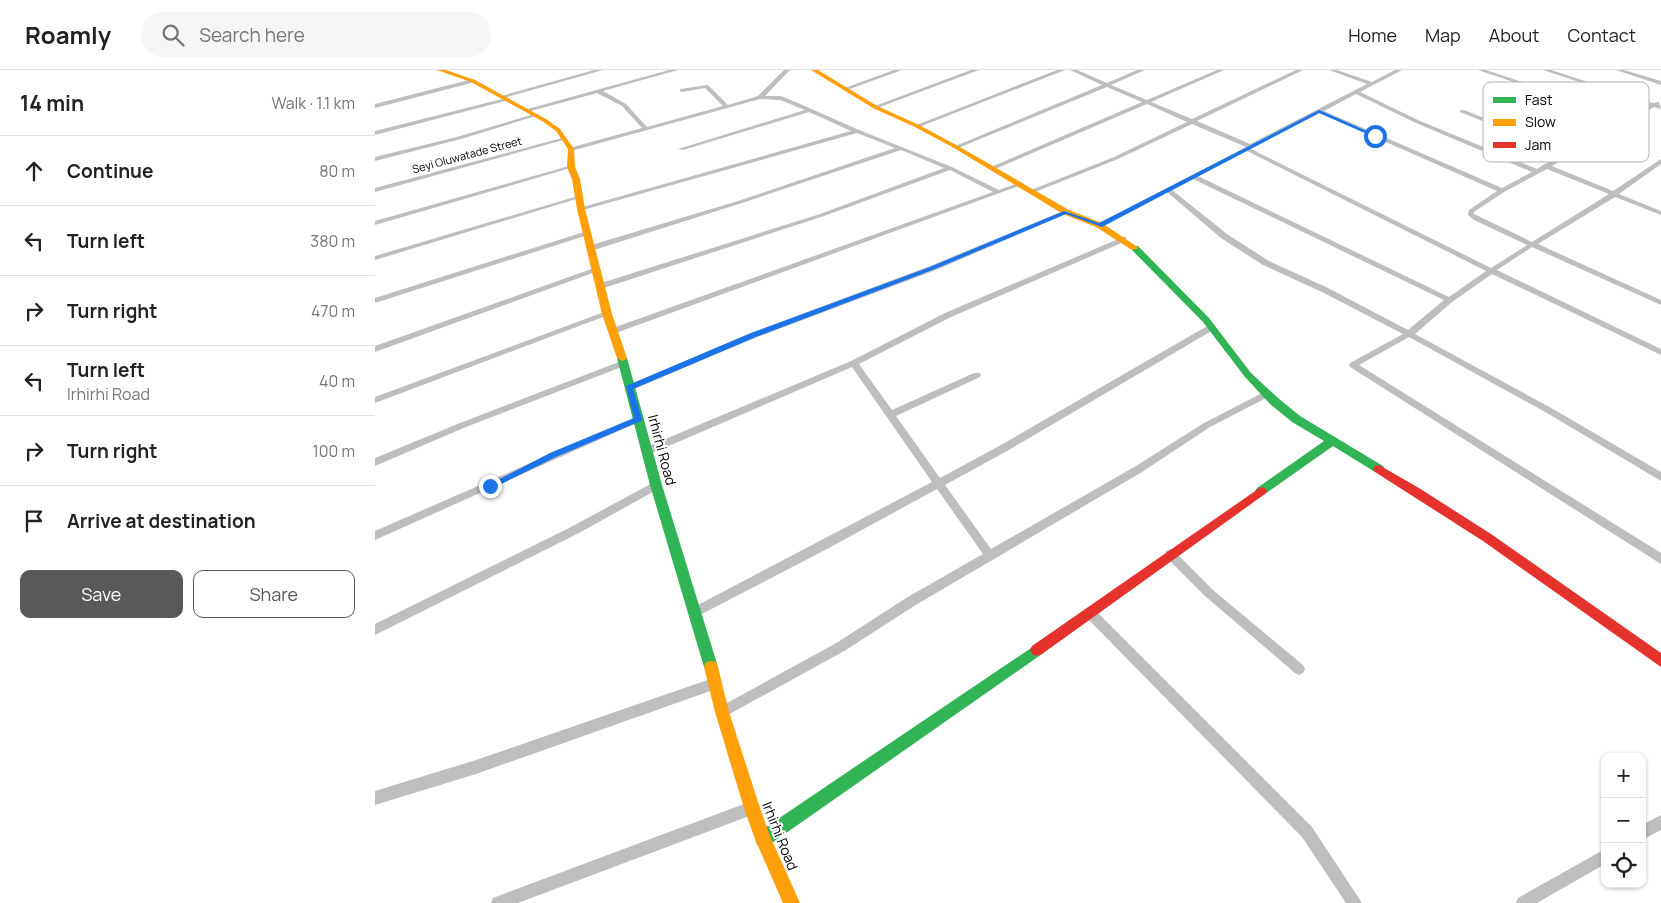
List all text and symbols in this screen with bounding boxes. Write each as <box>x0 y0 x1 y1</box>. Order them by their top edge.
search box <box>141 12 491 57</box>
text: Roamly <box>25 18 111 51</box>
icon: search <box>159 21 187 49</box>
text: Search here <box>199 22 305 48</box>
text: Home <box>1348 23 1397 47</box>
text: Map <box>1425 23 1461 47</box>
text: About <box>1489 23 1539 47</box>
text: Contact <box>1567 23 1636 47</box>
legend <box>1483 82 1649 162</box>
text: 14 min <box>20 89 84 117</box>
text: Fast <box>1525 90 1553 109</box>
text: Walk · 1.1 km <box>271 92 355 114</box>
text: Slow <box>1525 112 1556 131</box>
route start <box>1364 125 1387 148</box>
street label: Seyi Oluwatade Street <box>410 133 523 176</box>
text: Jam <box>1525 135 1551 154</box>
icon: ahead <box>20 157 48 185</box>
text: Continue <box>67 158 153 184</box>
text: 80 m <box>319 160 355 182</box>
icon: left <box>20 227 48 255</box>
text: Turn left <box>67 228 145 254</box>
text: 380 m <box>310 230 355 252</box>
icon: right <box>20 297 48 325</box>
text: Turn right <box>67 298 157 324</box>
text: 470 m <box>311 300 355 322</box>
text: Turn left <box>67 357 145 383</box>
icon: left <box>20 367 48 395</box>
text: 40 m <box>319 370 355 392</box>
text: Irhirhi Road <box>67 383 150 405</box>
street label: Irhirhi Road <box>644 412 681 487</box>
icon: right <box>20 437 48 465</box>
text: Turn right <box>67 438 157 464</box>
text: 100 m <box>312 440 355 462</box>
route end <box>479 475 502 498</box>
icon: arrive <box>20 507 48 535</box>
text: Arrive at destination <box>67 508 256 534</box>
button: Save <box>20 570 183 618</box>
button: Share <box>193 570 355 618</box>
map controls <box>1601 753 1646 888</box>
button: + <box>1601 753 1646 798</box>
button: − <box>1601 798 1646 843</box>
street label: Irhirhi Road <box>758 799 803 873</box>
button: locate <box>1601 843 1646 888</box>

